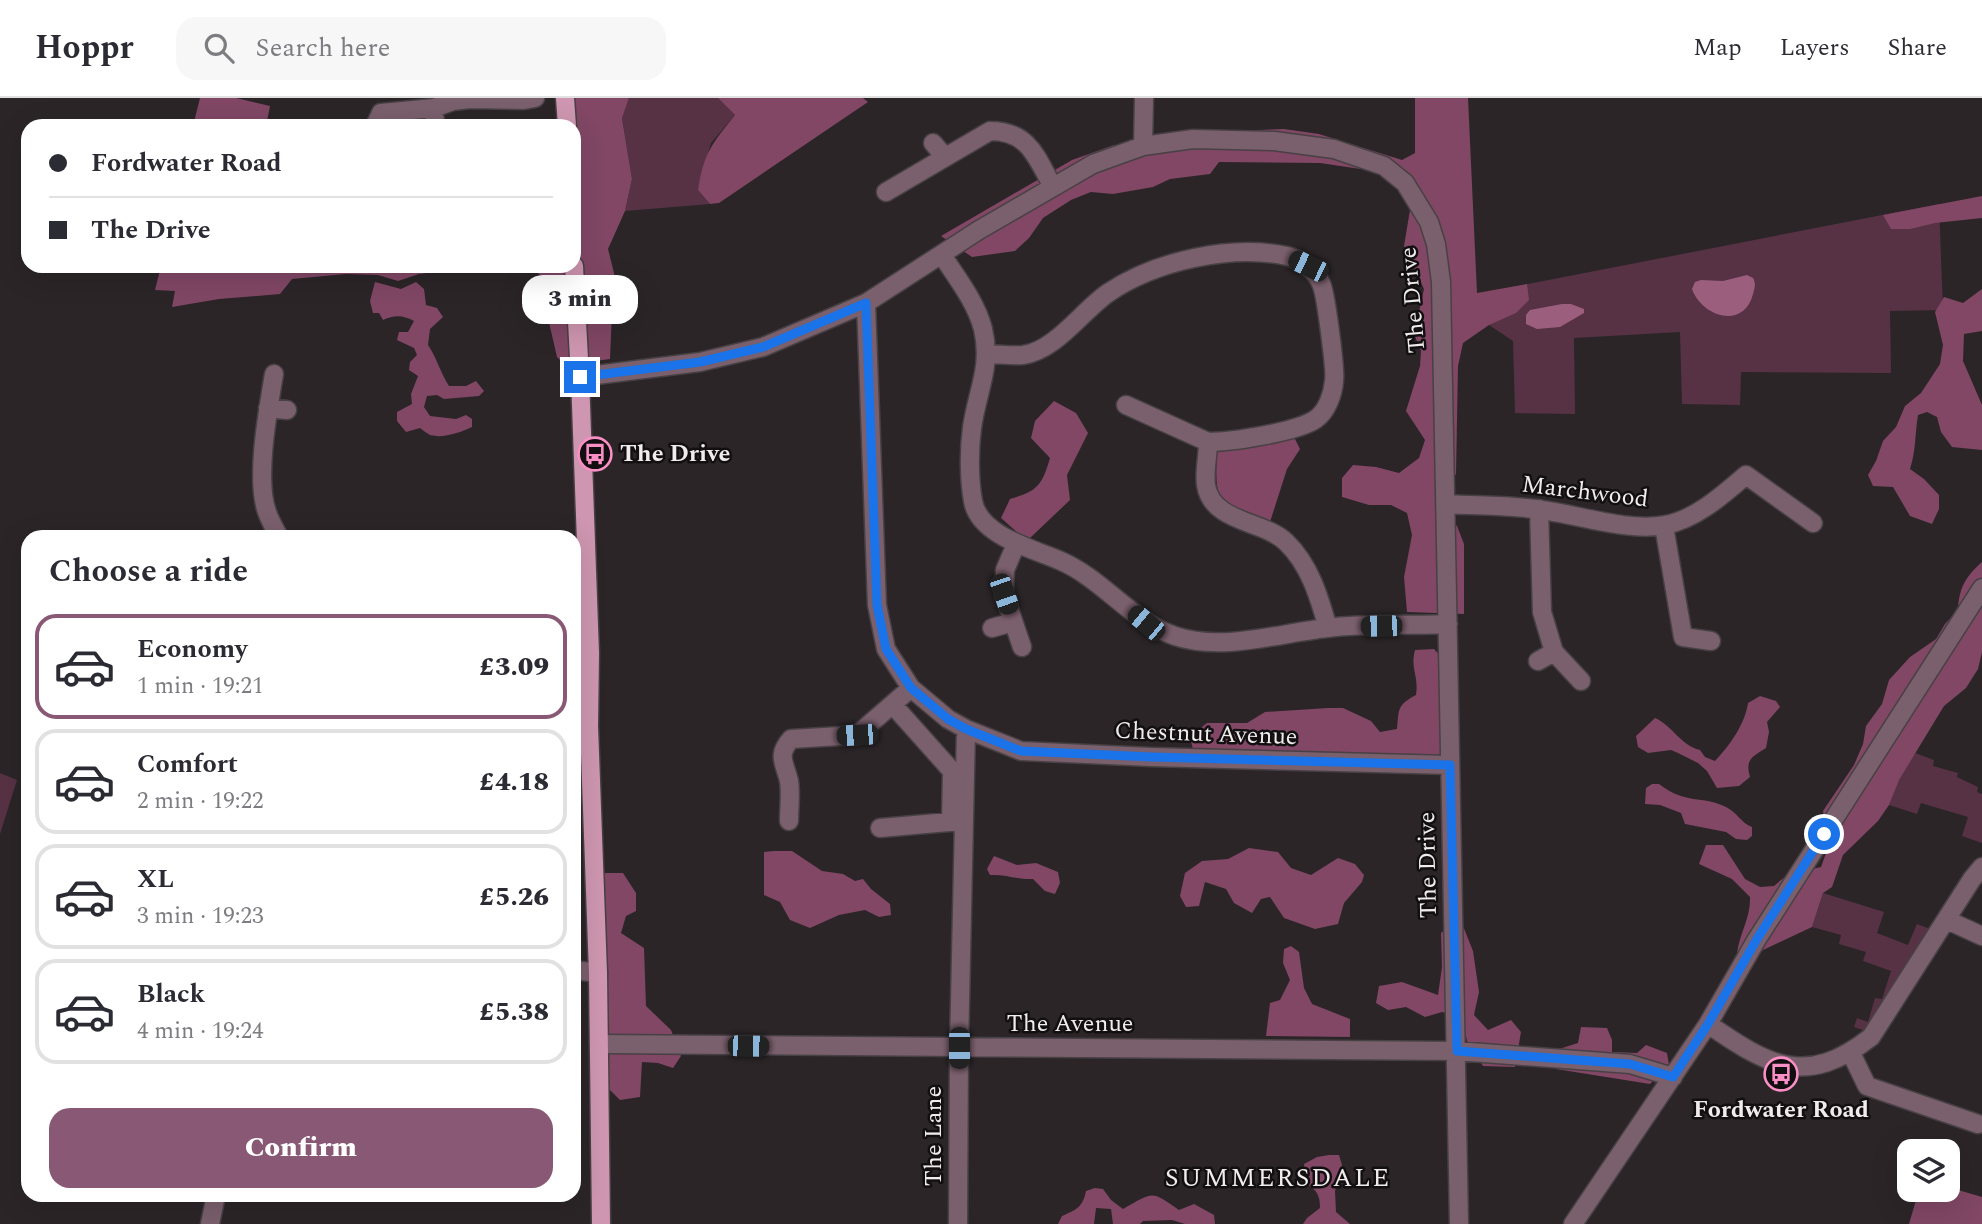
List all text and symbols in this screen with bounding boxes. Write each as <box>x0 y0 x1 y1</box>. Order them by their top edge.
search box <box>176 17 666 80</box>
text: Hoppr <box>35 23 134 73</box>
text: Search here <box>256 28 390 68</box>
icon: search <box>200 29 238 67</box>
text: Map <box>1693 30 1742 66</box>
text: Layers <box>1780 30 1850 66</box>
text: Share <box>1888 30 1947 66</box>
text: Fordwater Road <box>91 143 282 183</box>
text: The Drive <box>91 210 211 250</box>
street label: The Drive <box>1390 245 1436 355</box>
car <box>1285 247 1332 285</box>
callout: 3 min <box>522 275 638 324</box>
text: 3 min <box>548 282 612 317</box>
route end <box>564 361 596 393</box>
bus stop icon: The Drive <box>576 435 614 473</box>
place label: The Drive <box>620 436 730 472</box>
street label: Marchwood <box>1520 466 1650 518</box>
text: Choose a ride <box>49 547 248 596</box>
car <box>988 571 1021 617</box>
car <box>1124 601 1169 645</box>
car <box>1360 615 1403 637</box>
text: Economy <box>137 629 247 669</box>
icon: car <box>53 635 116 698</box>
text: £3.09 <box>479 647 549 687</box>
text: 1 min · 19:21 <box>137 669 264 704</box>
street label: Chestnut Avenue <box>1114 713 1298 755</box>
car <box>836 723 879 747</box>
text: Comfort <box>137 744 238 784</box>
icon: car <box>53 750 116 813</box>
text: £4.18 <box>479 762 549 802</box>
text: 2 min · 19:22 <box>137 784 264 819</box>
street label: The Drive <box>1409 811 1447 919</box>
route start <box>1808 818 1840 850</box>
text: XL <box>137 859 174 899</box>
icon: car <box>53 865 116 928</box>
text: £5.26 <box>479 877 549 917</box>
text: 3 min · 19:23 <box>137 899 264 934</box>
text: Black <box>137 974 205 1014</box>
icon: car <box>53 980 116 1043</box>
text: £5.38 <box>479 992 549 1032</box>
street label: The Avenue <box>1007 1006 1133 1042</box>
text: 4 min · 19:24 <box>137 1014 264 1049</box>
car <box>949 1027 970 1069</box>
car <box>727 1035 770 1057</box>
bus stop icon: Fordwater Road <box>1762 1055 1800 1093</box>
street label: The Lane <box>916 1086 952 1186</box>
place label: Fordwater Road <box>1693 1092 1869 1128</box>
button: Confirm <box>49 1108 553 1188</box>
map controls <box>1897 1139 1960 1202</box>
button: layers <box>1897 1139 1960 1202</box>
district label: SUMMERSDALE <box>1165 1158 1391 1198</box>

